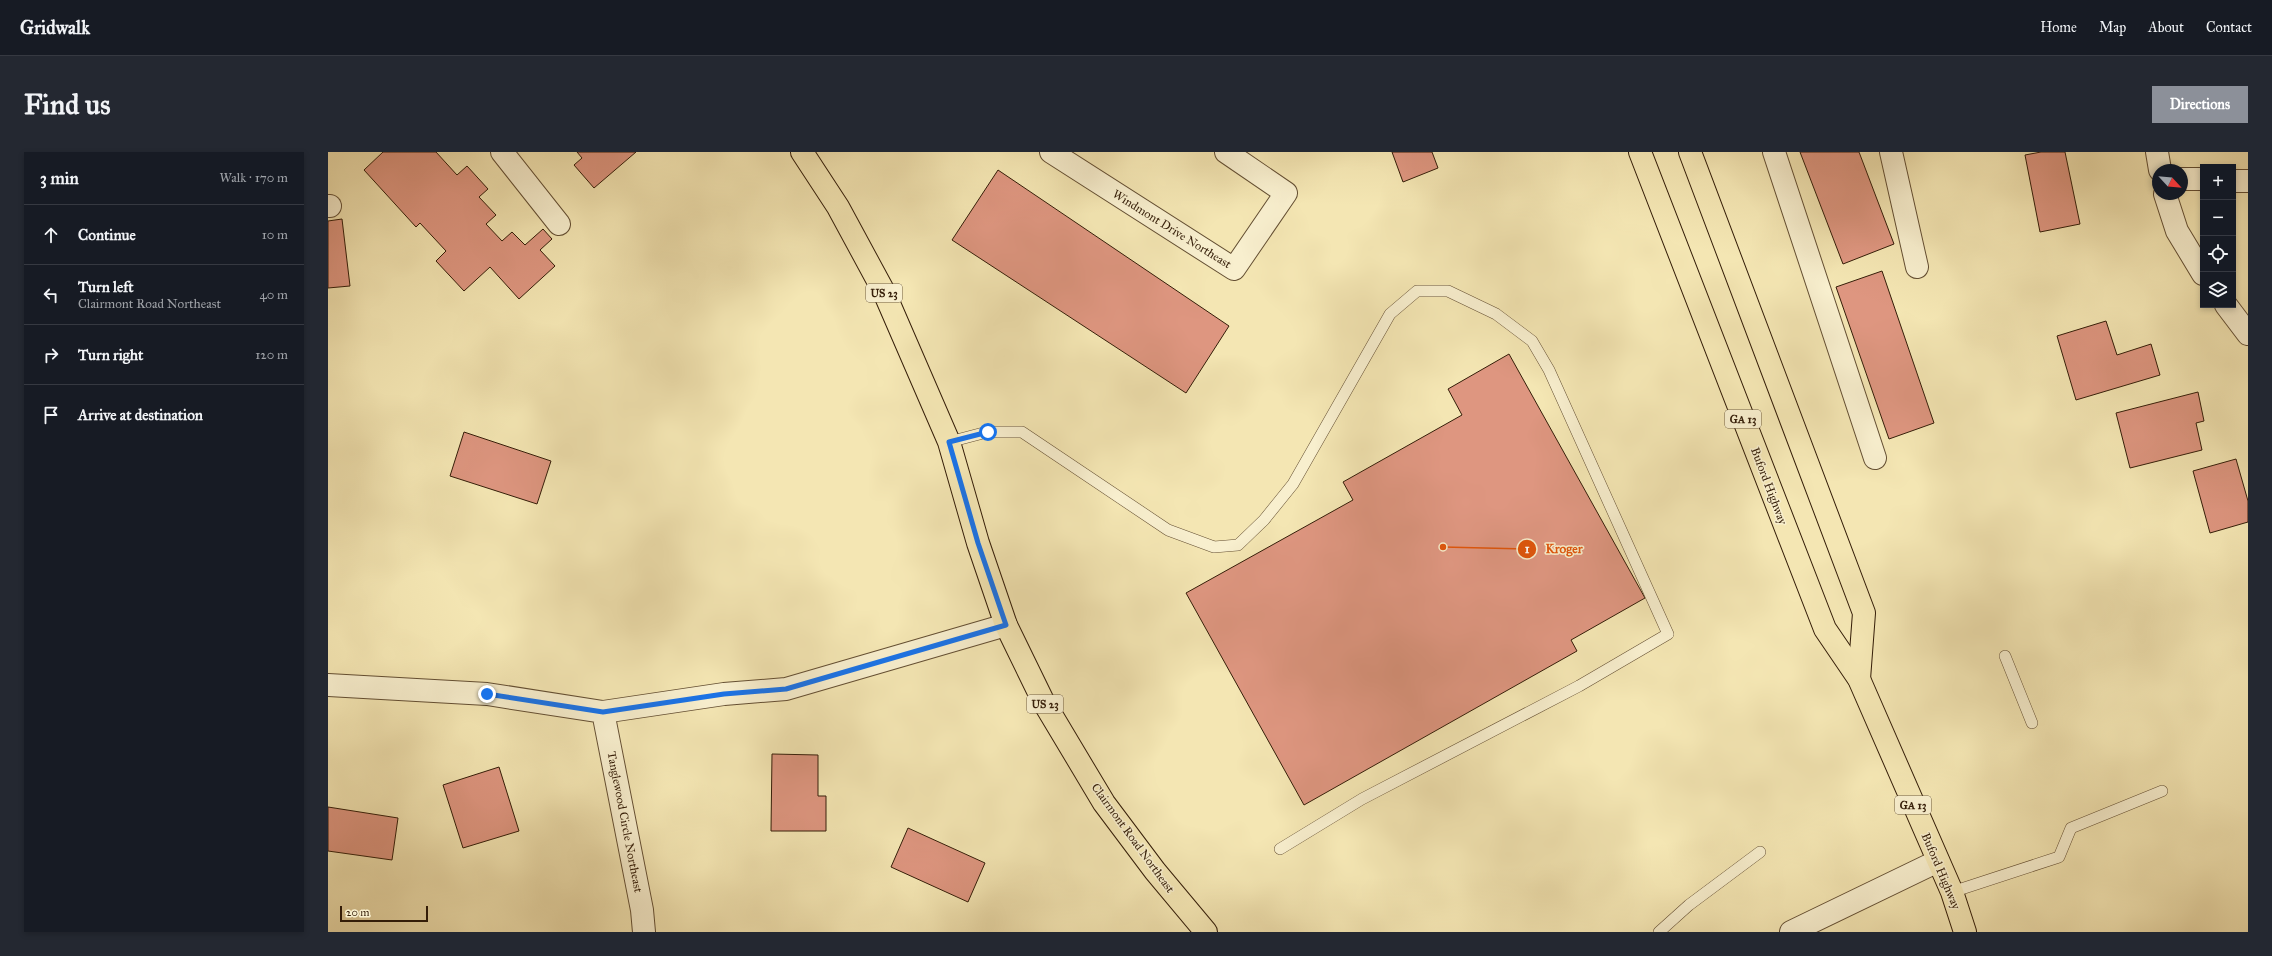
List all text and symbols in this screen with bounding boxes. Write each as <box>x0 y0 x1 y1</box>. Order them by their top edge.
text: Gridwalk <box>20 16 90 39</box>
text: Home <box>2040 19 2077 36</box>
text: Map <box>2099 19 2126 36</box>
text: About <box>2148 19 2184 36</box>
text: Contact <box>2206 19 2252 36</box>
button: Directions <box>2152 86 2248 123</box>
text: Find us <box>24 87 110 122</box>
north arrow <box>2152 164 2188 200</box>
map controls <box>2200 164 2236 308</box>
button: + <box>2200 164 2236 200</box>
text: 3 min <box>40 168 79 189</box>
text: Walk · 170 m <box>219 170 288 186</box>
street label: Windmont Drive Northeast <box>1110 187 1234 272</box>
button: − <box>2200 200 2236 236</box>
icon: ahead <box>40 224 62 246</box>
text: Continue <box>78 226 136 244</box>
text: 10 m <box>262 227 288 243</box>
button: locate <box>2200 236 2236 272</box>
button: layers <box>2200 272 2236 308</box>
text: Turn left <box>78 278 134 296</box>
icon: left <box>40 284 62 306</box>
road number: US 23 <box>866 284 902 302</box>
text: 40 m <box>259 287 288 303</box>
text: Clairmont Road Northeast <box>78 296 221 312</box>
icon: right <box>40 344 62 366</box>
text: Turn right <box>78 346 143 364</box>
text: 120 m <box>255 347 288 363</box>
icon: arrive <box>40 404 62 426</box>
text: Arrive at destination <box>78 406 203 424</box>
road number: GA 13 <box>1725 410 1761 428</box>
route start <box>979 423 997 441</box>
street label: Buford Highway <box>1747 445 1790 527</box>
callout: Kroger <box>1517 536 1590 561</box>
text: Kroger <box>1545 541 1584 557</box>
text: 1 <box>1525 542 1530 556</box>
route end <box>478 685 496 703</box>
road number: US 23 <box>1027 695 1063 713</box>
street label: Tanglewood Circle Northeast <box>603 750 646 895</box>
street label: Clairmont Road Northeast <box>1089 780 1178 896</box>
road number: GA 13 <box>1895 796 1931 814</box>
street label: Buford Highway <box>1918 831 1964 912</box>
scale bar <box>340 904 428 923</box>
text: 20 m <box>346 906 369 919</box>

